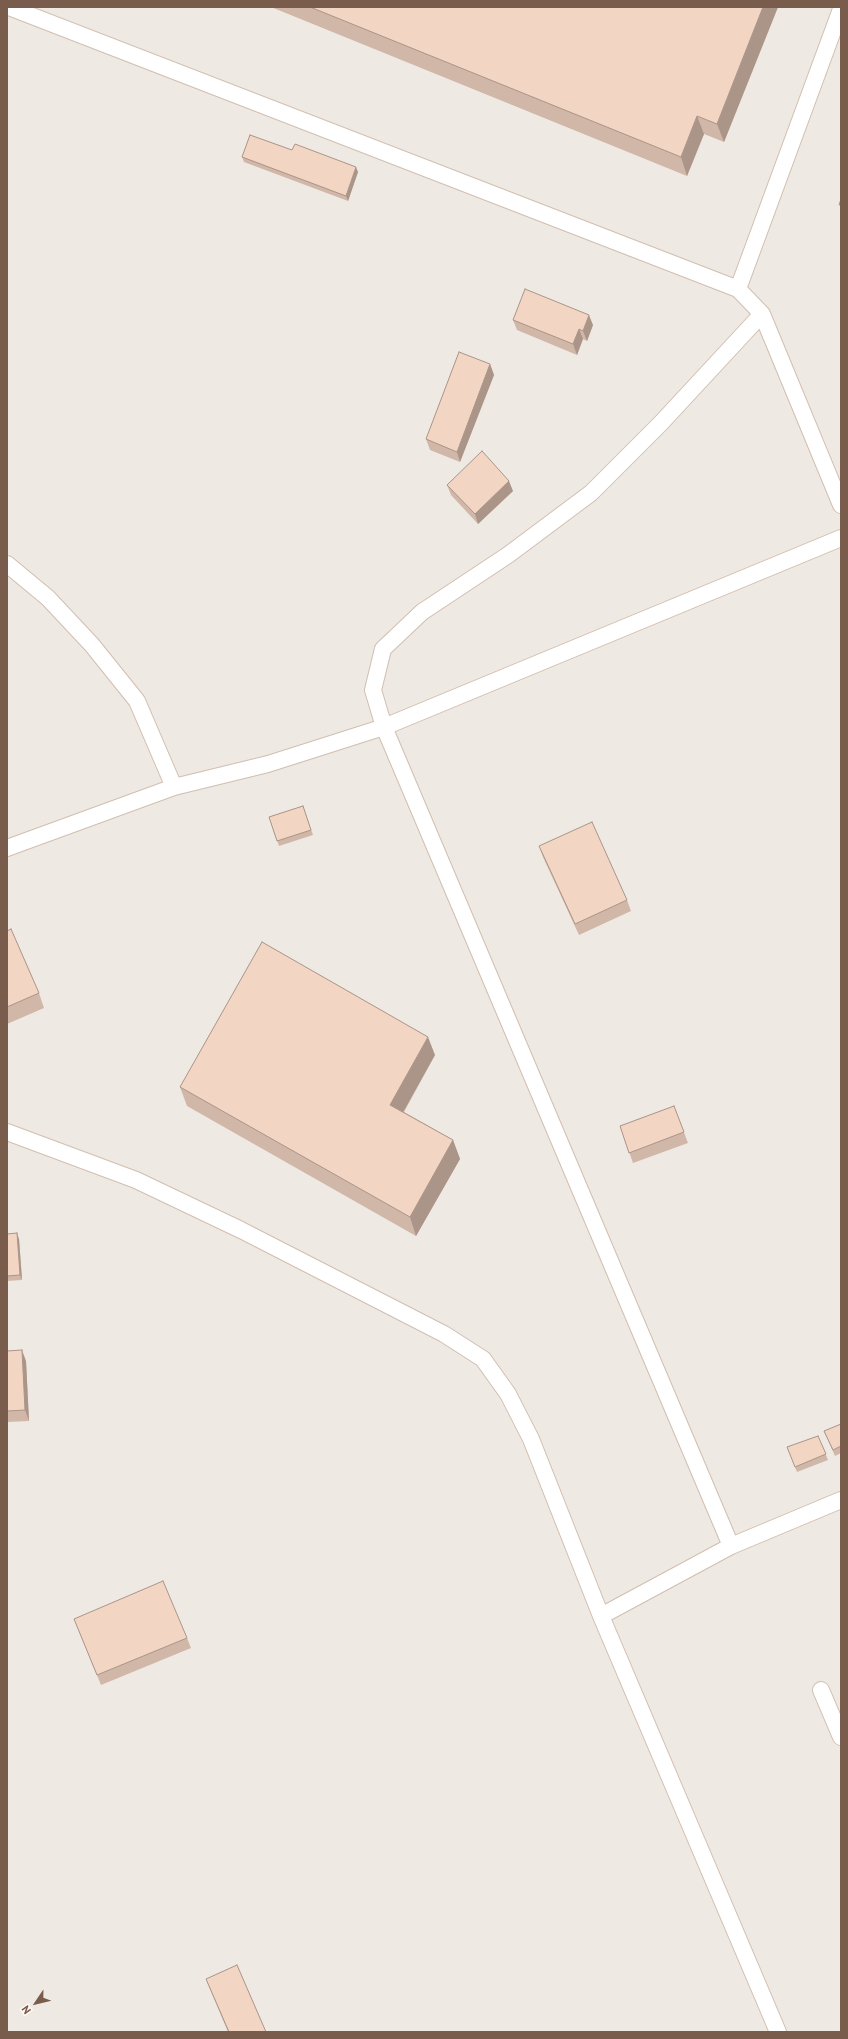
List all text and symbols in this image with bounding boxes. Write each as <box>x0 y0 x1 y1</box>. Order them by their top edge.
north arrow <box>16 1983 56 2023</box>
text: N <box>18 2003 34 2017</box>

